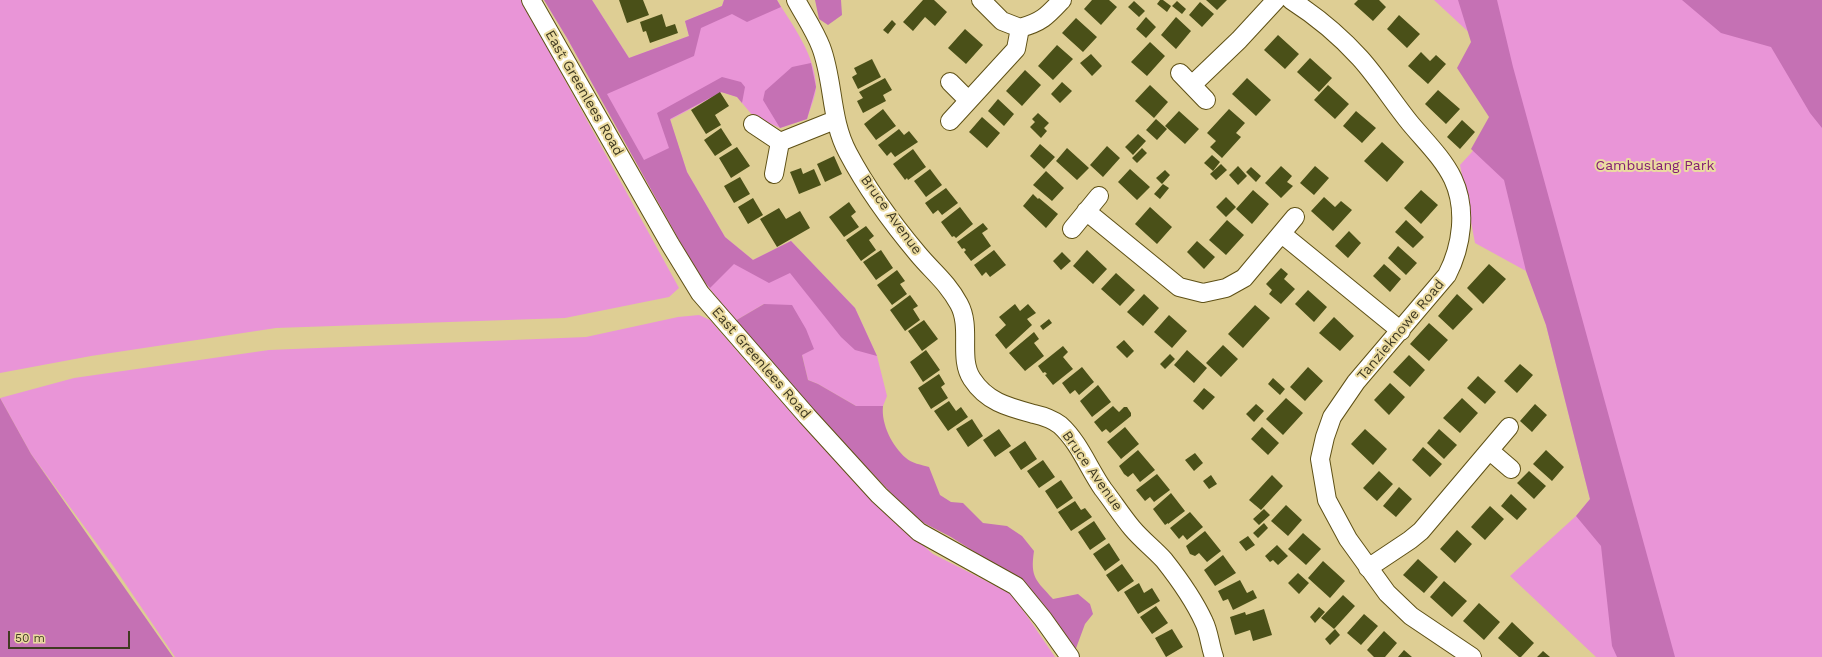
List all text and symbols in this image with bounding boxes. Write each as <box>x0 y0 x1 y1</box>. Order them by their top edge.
street label: East Greenlees Road <box>541 27 627 159</box>
park label: Cambuslang Park <box>1596 158 1714 174</box>
street label: Bruce Avenue <box>857 172 925 258</box>
street label: Tanzieknowe Road <box>1354 276 1448 384</box>
street label: East Greenlees Road <box>708 304 814 422</box>
street label: Bruce Avenue <box>1058 428 1126 514</box>
scale bar <box>10 623 132 649</box>
text: 50 m <box>15 631 45 645</box>

